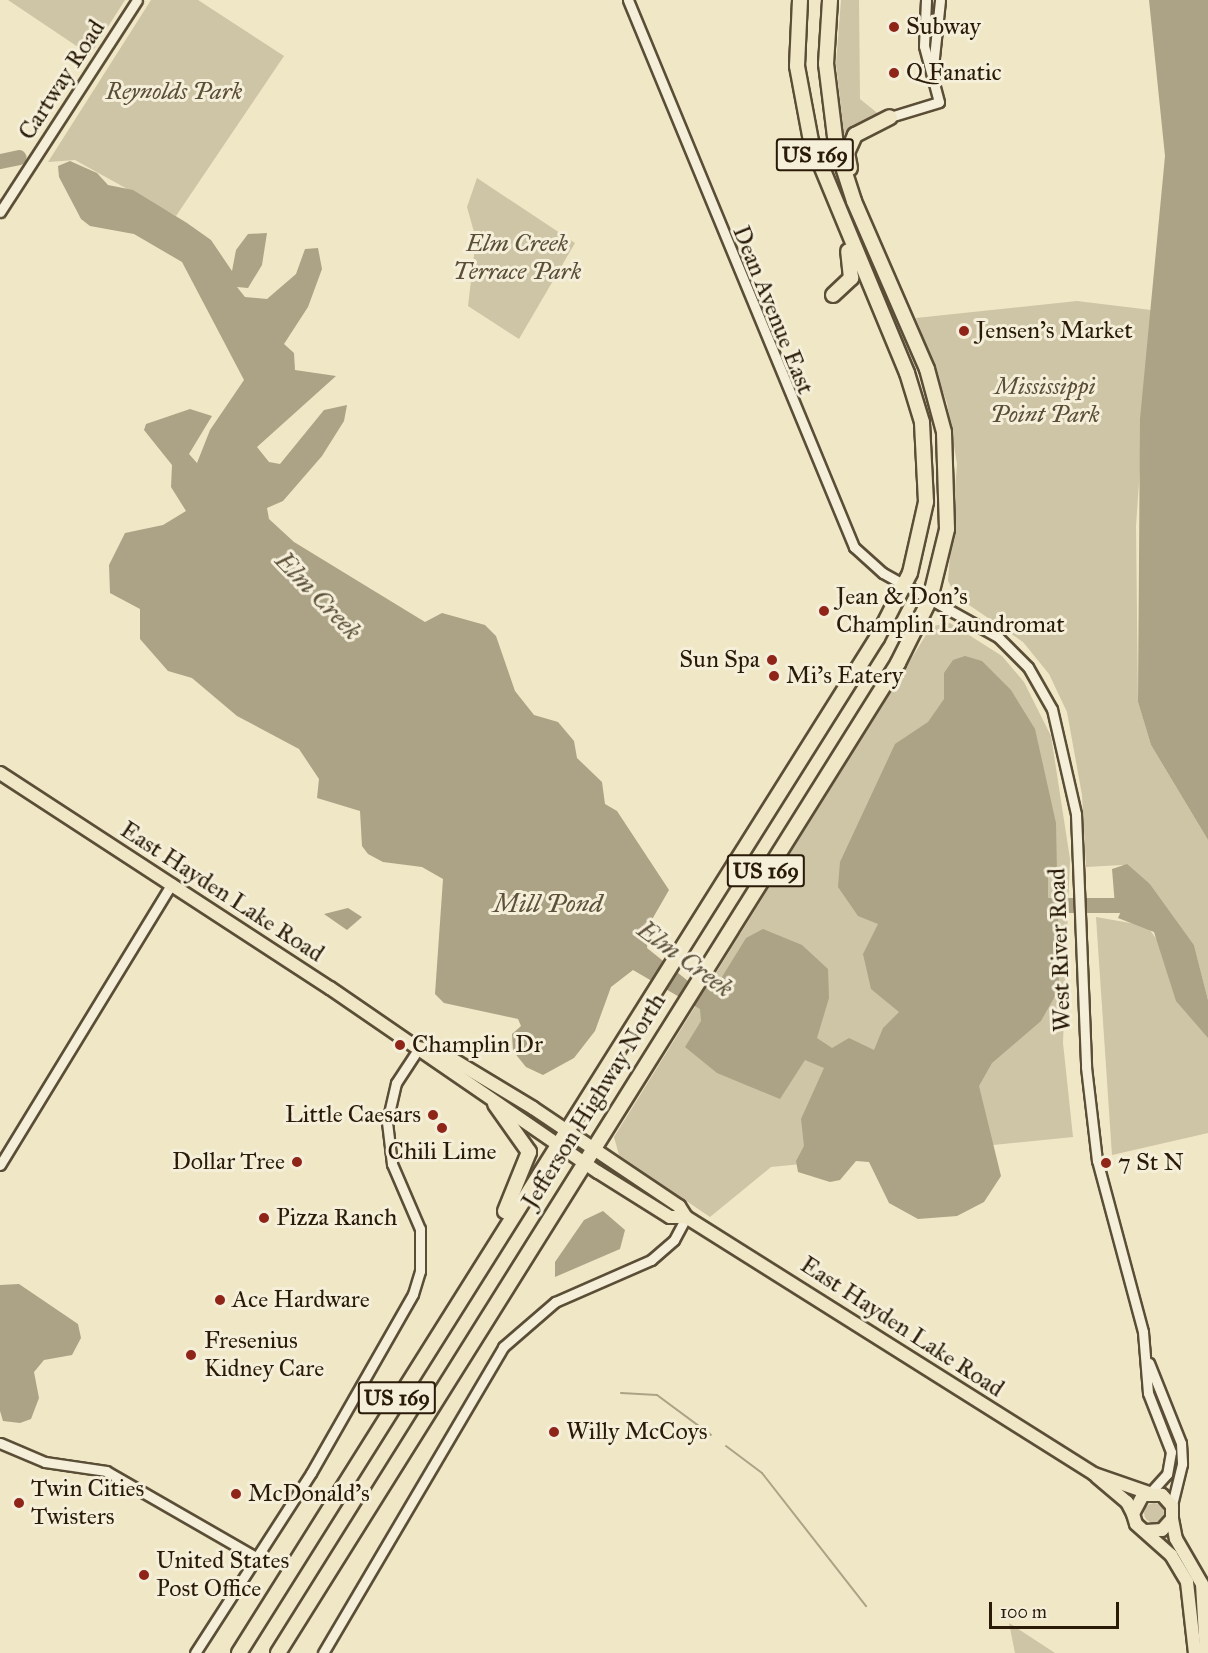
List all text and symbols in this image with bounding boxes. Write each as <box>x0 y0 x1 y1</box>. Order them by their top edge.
place label: Subway <box>906 13 981 41</box>
street label: Cartway Road <box>13 15 111 145</box>
marker: Subway <box>887 20 901 34</box>
place label: Q Fanatic <box>906 59 1002 87</box>
marker: Q Fanatic <box>887 66 901 80</box>
park label: Reynolds Park <box>106 78 242 106</box>
road number: US 169 <box>774 136 856 174</box>
street label: Dean Avenue East <box>726 222 820 398</box>
park label: Elm Creek Terrace Park <box>453 230 581 286</box>
place label: Jensen's Market <box>976 317 1133 345</box>
marker: Jensen's Market <box>957 324 971 338</box>
park label: Mississippi Point Park <box>990 373 1100 429</box>
water label: Elm Creek <box>268 545 368 647</box>
place label: Jean & Don's Champlin Laundromat <box>836 583 1065 639</box>
marker: Jean & Don's Champlin Laundromat <box>817 604 831 618</box>
place label: Sun Spa <box>679 646 760 674</box>
marker: Sun Spa <box>765 653 779 667</box>
place label: Mi's Eatery <box>786 662 903 690</box>
marker: Mi's Eatery <box>767 669 781 683</box>
street label: East Hayden Lake Road <box>115 815 329 969</box>
road number: US 169 <box>726 852 807 890</box>
street label: West River Road <box>1043 868 1077 1032</box>
water label: Mill Pond <box>493 888 603 920</box>
water label: Elm Creek <box>631 914 739 1004</box>
street label: Jefferson Highway North <box>516 988 672 1214</box>
place label: Champlin Dr <box>412 1031 543 1059</box>
marker: Champlin Dr <box>393 1038 407 1052</box>
place label: Little Caesars <box>285 1101 421 1129</box>
marker: Little Caesars <box>426 1108 440 1122</box>
marker: Chili Lime <box>435 1121 449 1135</box>
place label: Chili Lime <box>388 1138 496 1166</box>
place label: Dollar Tree <box>172 1148 285 1176</box>
place label: 7 St N <box>1118 1149 1184 1177</box>
marker: Dollar Tree <box>290 1155 304 1169</box>
marker: 7 St N <box>1099 1156 1113 1170</box>
place label: Pizza Ranch <box>276 1204 397 1232</box>
marker: Pizza Ranch <box>257 1211 271 1225</box>
street label: East Hayden Lake Road <box>795 1250 1009 1404</box>
place label: Ace Hardware <box>232 1286 370 1314</box>
marker: Ace Hardware <box>213 1293 227 1307</box>
place label: Fresenius Kidney Care <box>204 1327 324 1383</box>
marker: Fresenius Kidney Care <box>182 1346 200 1364</box>
road number: US 169 <box>356 1379 438 1417</box>
place label: Willy McCoys <box>566 1418 707 1446</box>
marker: Willy McCoys <box>547 1425 561 1439</box>
place label: Twin Cities Twisters <box>31 1475 144 1531</box>
place label: McDonald's <box>248 1480 370 1508</box>
marker: McDonald's <box>229 1487 243 1501</box>
marker: Twin Cities Twisters <box>12 1496 26 1510</box>
place label: United States Post Office <box>156 1547 289 1603</box>
marker: United States Post Office <box>137 1568 151 1582</box>
scale bar <box>992 1590 1122 1628</box>
text: 100 m <box>1000 1601 1047 1623</box>

